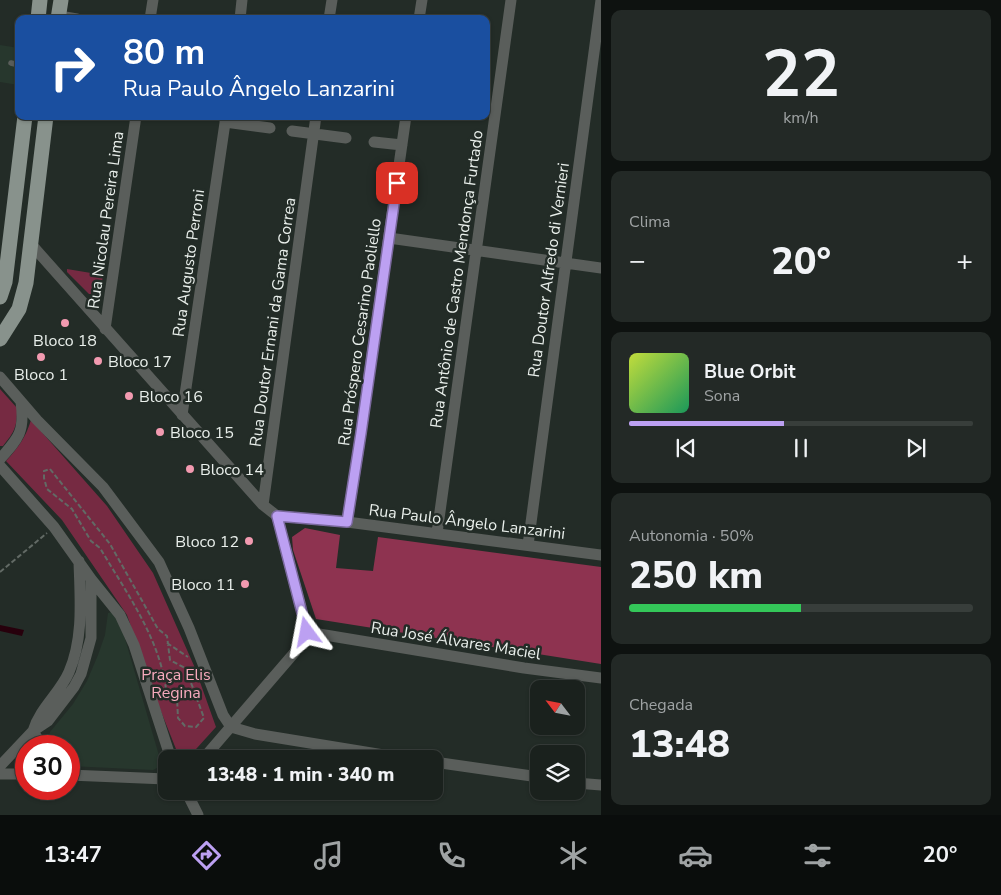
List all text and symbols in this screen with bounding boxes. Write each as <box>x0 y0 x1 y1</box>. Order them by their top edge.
text: 80 m <box>123 29 205 76</box>
text: 22 <box>762 30 840 119</box>
icon: right <box>40 35 105 100</box>
text: Rua Paulo Ângelo Lanzarini <box>123 74 395 104</box>
text: km/h <box>783 107 819 129</box>
street label: Rua Antônio de Castro Mendonça Furtado <box>425 129 489 430</box>
street label: Rua Nicolau Pereira Lima <box>83 130 129 310</box>
street label: Rua Doutor Alfredo di Vernieri <box>523 161 575 379</box>
pin <box>376 162 418 204</box>
icon: arrive <box>383 169 411 197</box>
street label: Rua Augusto Perroni <box>168 188 210 338</box>
street label: Rua Doutor Ernani da Gama Correa <box>245 196 301 448</box>
text: Clima <box>629 211 670 233</box>
street label: Rua Próspero Cesarino Paoliello <box>333 217 387 447</box>
text: 20° <box>771 236 831 287</box>
text: − <box>629 242 646 280</box>
text: + <box>956 242 973 280</box>
marker: Bloco 18 <box>59 317 71 329</box>
place label: Bloco 18 <box>33 330 97 352</box>
marker: Bloco 1 <box>35 351 47 363</box>
place label: Bloco 17 <box>108 351 172 373</box>
marker: Bloco 17 <box>92 355 104 367</box>
text: Blue Orbit <box>704 359 795 385</box>
place label: Bloco 1 <box>14 364 68 386</box>
text: Sona <box>704 385 740 407</box>
place label: Bloco 16 <box>139 386 203 408</box>
marker: Bloco 16 <box>123 390 135 402</box>
place label: Bloco 15 <box>170 422 234 444</box>
marker: Bloco 15 <box>154 426 166 438</box>
icon: previous <box>672 434 700 462</box>
icon: pause <box>787 434 815 462</box>
icon: next <box>902 434 930 462</box>
place label: Bloco 14 <box>200 459 264 481</box>
marker: Bloco 14 <box>184 463 196 475</box>
street label: Rua Paulo Ângelo Lanzarini <box>367 499 566 545</box>
text: Autonomia · 50% <box>629 525 754 547</box>
place label: Bloco 12 <box>175 531 239 553</box>
marker: Bloco 12 <box>243 535 255 547</box>
text: 250 km <box>629 550 763 601</box>
place label: Bloco 11 <box>171 574 235 596</box>
marker: Bloco 11 <box>239 578 251 590</box>
position arrow <box>280 605 332 657</box>
street label: Rua José Álvares Maciel <box>369 617 543 665</box>
park label: Praça Elis Regina <box>141 664 211 704</box>
north arrow <box>530 680 585 735</box>
map controls <box>530 680 585 800</box>
text: Chegada <box>629 694 693 716</box>
text: 13:48 <box>629 719 730 770</box>
speed limit sign: 30 <box>15 735 80 800</box>
button: layers <box>530 745 585 800</box>
text: 13:48 · 1 min · 340 m <box>207 762 394 788</box>
icon: directions <box>189 838 224 873</box>
icon: music <box>311 838 346 873</box>
icon: phone <box>434 838 469 873</box>
icon: climate <box>556 838 591 873</box>
icon: car <box>678 838 713 873</box>
icon: filters <box>800 838 835 873</box>
text: 13:47 <box>44 840 102 870</box>
text: 20° <box>923 840 957 870</box>

